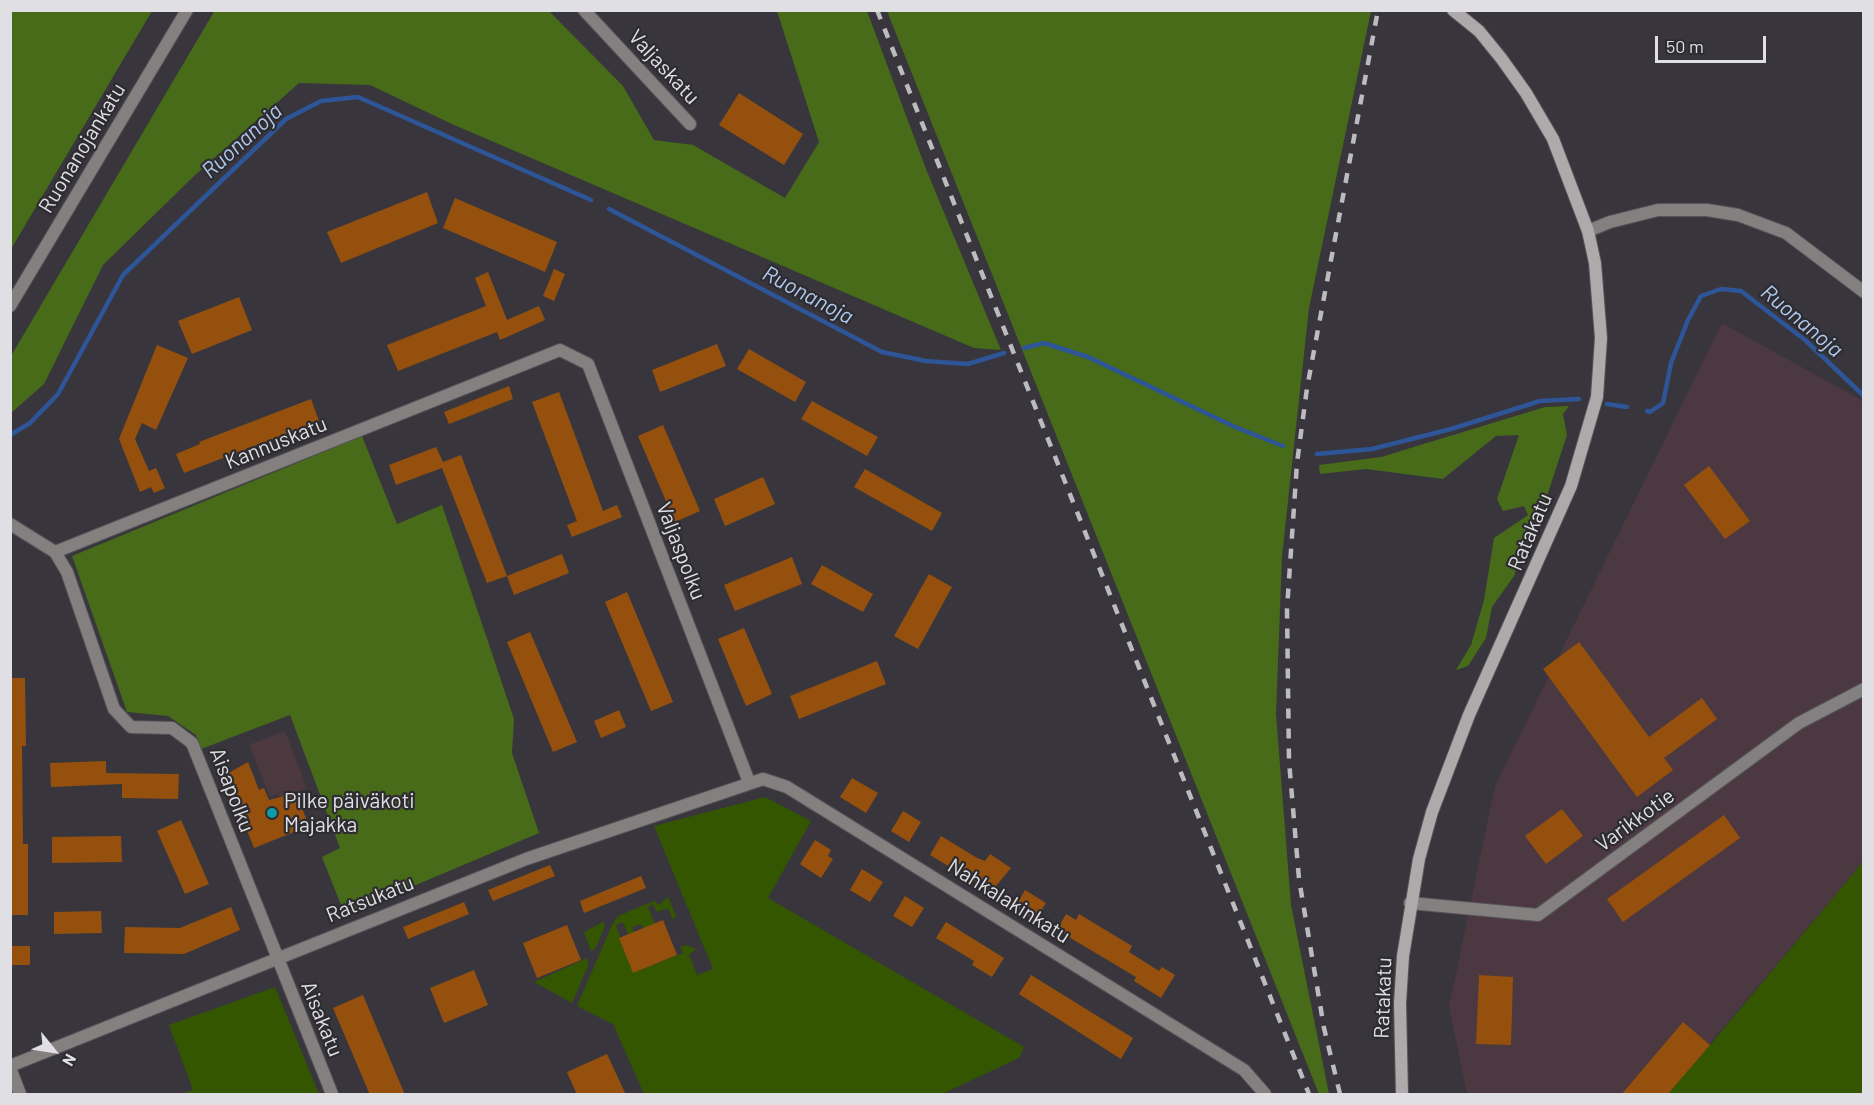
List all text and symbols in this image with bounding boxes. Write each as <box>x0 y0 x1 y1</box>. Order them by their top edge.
street label: Valjaskatu <box>623 24 705 110</box>
scale bar <box>1658 24 1769 62</box>
text: 50 m <box>1666 35 1704 57</box>
street label: Ruonanojankatu <box>33 78 131 218</box>
water label: Ruonanoja <box>196 98 288 184</box>
water label: Ruonanoja <box>758 260 858 330</box>
water label: Ruonanoja <box>1756 279 1848 363</box>
street label: Kannuskatu <box>221 411 331 475</box>
street label: Ratakatu <box>1502 489 1558 575</box>
street label: Valjaspolku <box>651 499 711 603</box>
street label: Aisapolku <box>204 744 260 836</box>
street label: Varikkotie <box>1591 783 1679 857</box>
place label: Pilke päiväkoti Majakka <box>284 788 415 838</box>
marker: Pilke päiväkoti Majakka <box>265 806 279 820</box>
street label: Nahkalakinkatu <box>943 853 1075 949</box>
street label: Ratsukatu <box>322 870 418 928</box>
street label: Ratakatu <box>1369 957 1397 1039</box>
street label: Aisakatu <box>296 978 348 1060</box>
north arrow <box>24 1021 84 1081</box>
text: N <box>59 1051 81 1070</box>

